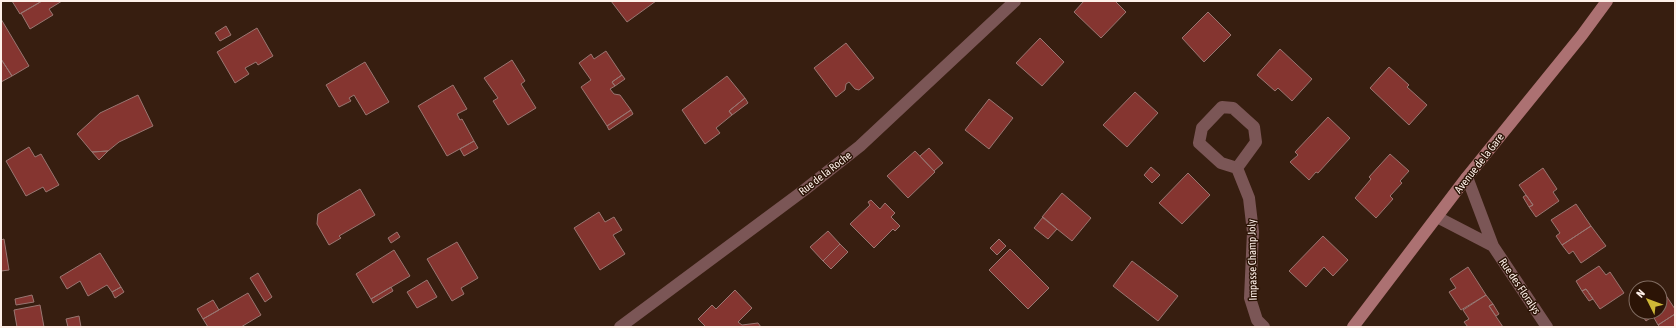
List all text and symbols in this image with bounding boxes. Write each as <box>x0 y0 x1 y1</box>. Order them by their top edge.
street label: Avenue de la Gare <box>1452 131 1506 195</box>
street label: Rue de la Roche <box>796 149 854 197</box>
street label: Impasse Champ Joly <box>1245 219 1259 301</box>
street label: Rue des Floralys <box>1497 256 1543 316</box>
north arrow <box>1628 280 1668 320</box>
text: N <box>1634 287 1647 300</box>

